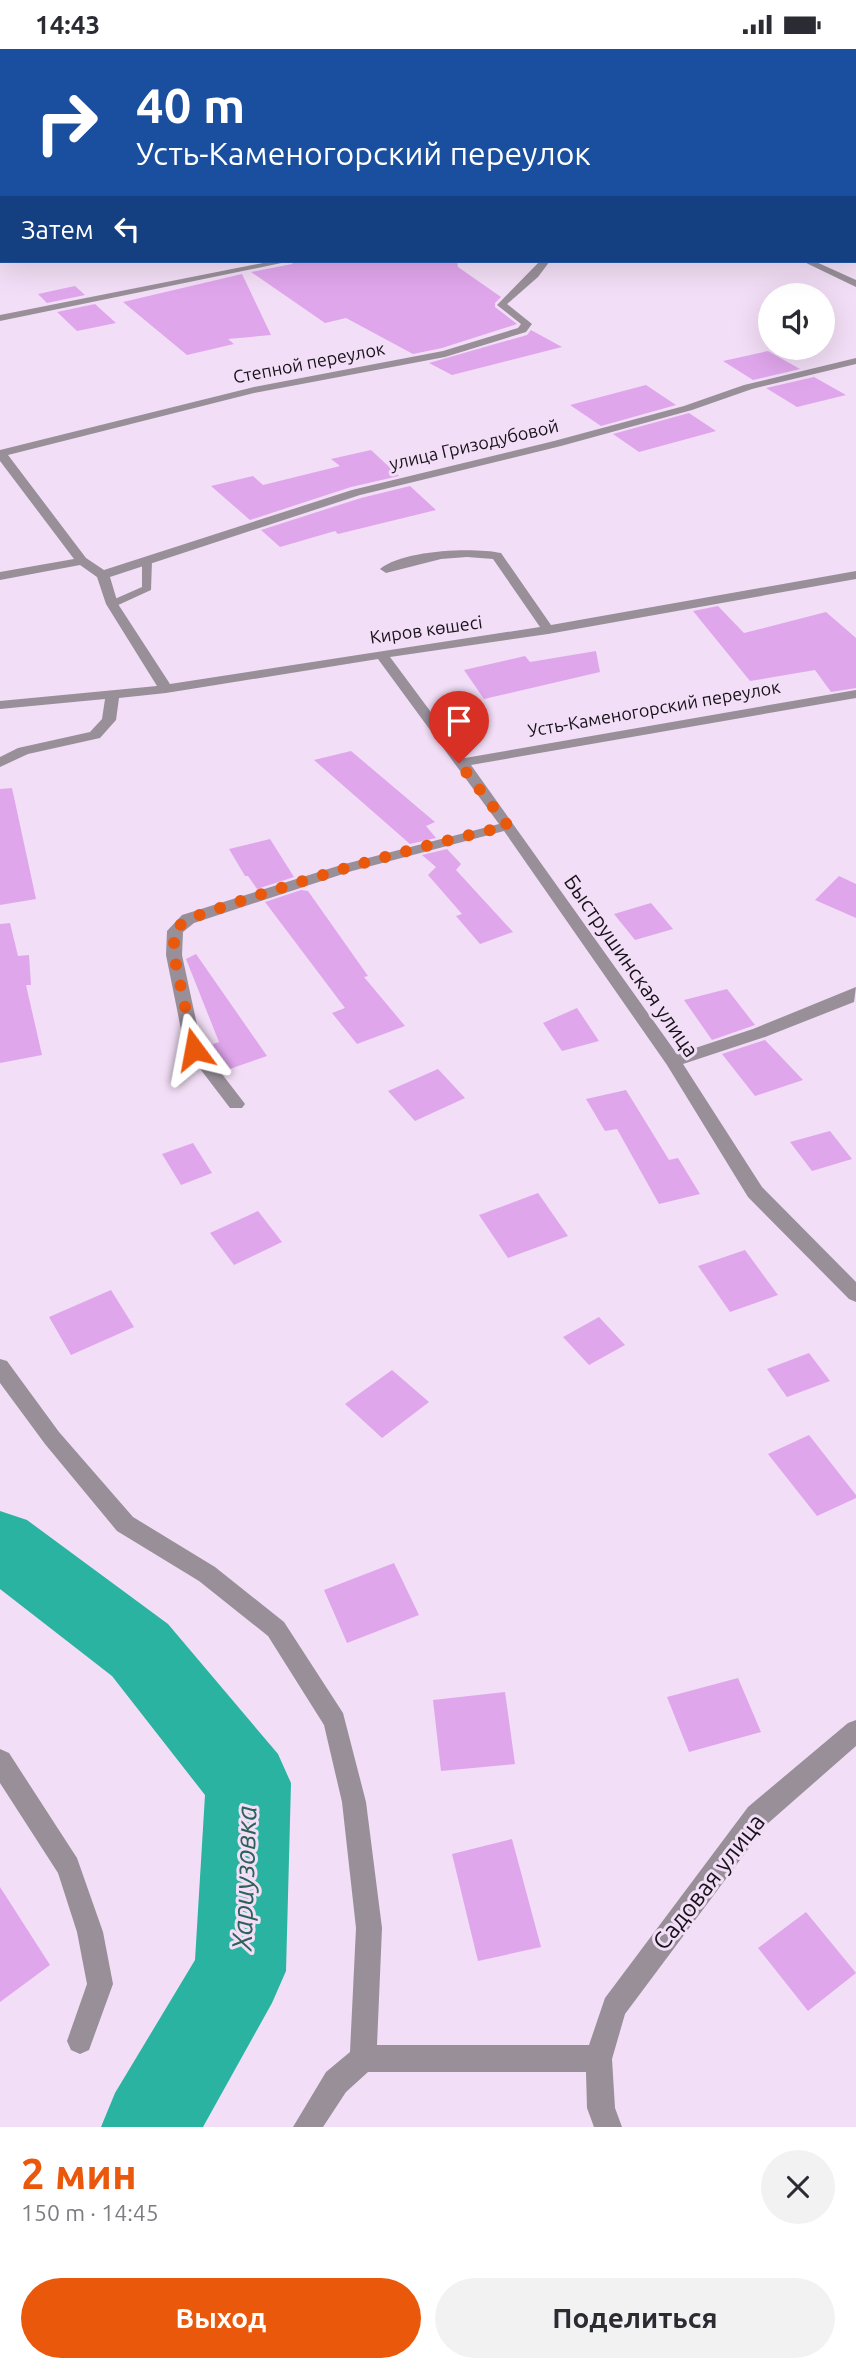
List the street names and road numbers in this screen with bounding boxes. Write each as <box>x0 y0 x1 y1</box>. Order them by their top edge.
street label: Степной переулок <box>231 337 386 387</box>
street label: улица Гризодубовой <box>387 415 560 473</box>
street label: Киров көшесі <box>368 611 483 647</box>
street label: Усть-Каменогорский переулок <box>526 676 782 740</box>
street label: Быструшинская улица <box>560 870 704 1061</box>
street label: Садовая улица <box>647 1808 770 1955</box>

